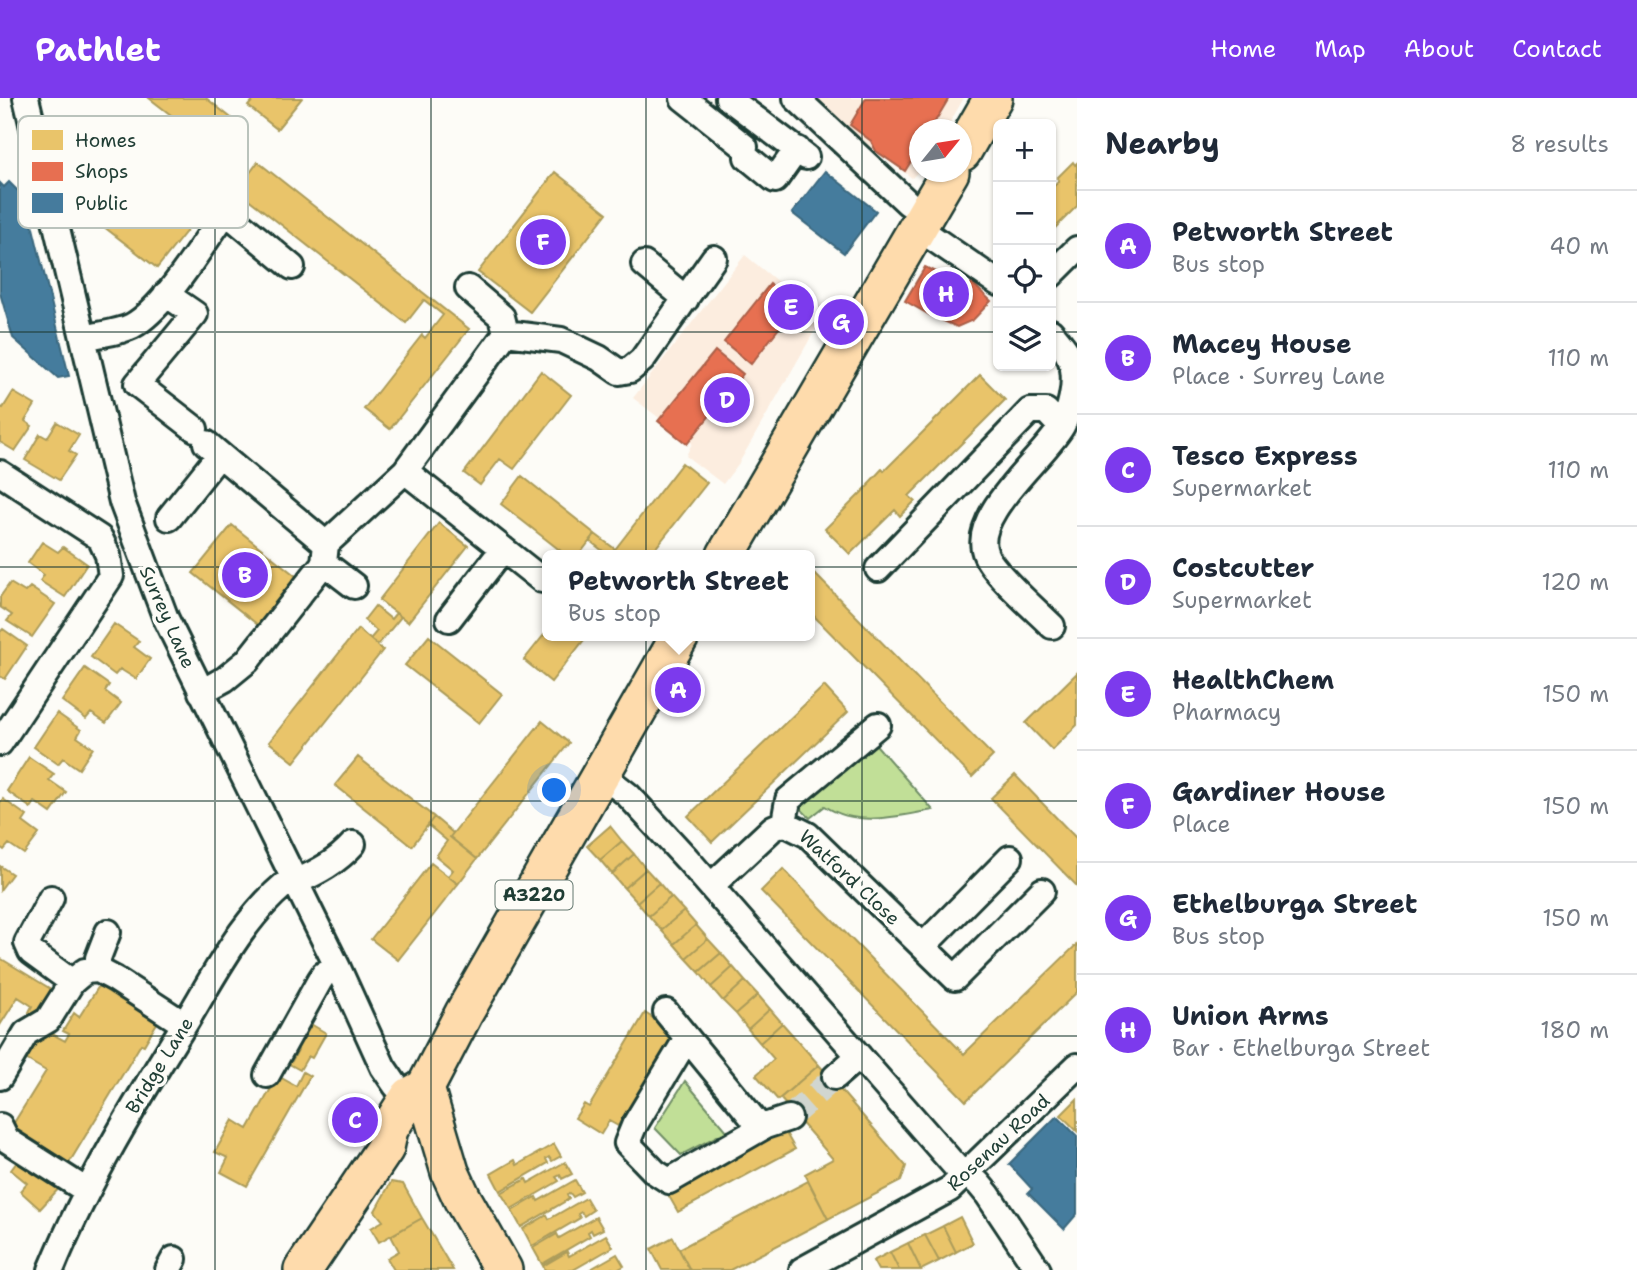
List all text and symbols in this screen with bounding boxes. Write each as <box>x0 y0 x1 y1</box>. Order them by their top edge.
text: Pathlet <box>35 27 161 72</box>
text: Home <box>1210 33 1276 65</box>
text: Map <box>1314 33 1366 65</box>
text: About <box>1404 33 1474 65</box>
text: Contact <box>1512 33 1602 65</box>
legend <box>18 116 248 228</box>
north arrow <box>909 119 972 182</box>
map controls <box>993 119 1056 371</box>
button: + <box>993 119 1056 182</box>
text: Nearby <box>1105 123 1220 164</box>
text: Homes <box>75 128 136 153</box>
text: 8 results <box>1510 129 1609 159</box>
text: Shops <box>75 159 129 184</box>
button: − <box>993 182 1056 245</box>
text: Public <box>75 191 128 216</box>
text: Petworth Street <box>1172 214 1393 249</box>
pin: F <box>520 216 566 268</box>
text: A <box>1119 231 1137 261</box>
text: 40 m <box>1549 231 1609 261</box>
button: locate <box>993 245 1056 308</box>
text: Bus stop <box>1172 249 1265 279</box>
pin: H <box>923 268 969 320</box>
pin: E <box>768 281 814 333</box>
pin: G <box>818 296 864 348</box>
button: layers <box>993 308 1056 371</box>
text: Macey House <box>1172 326 1352 361</box>
text: B <box>1121 343 1135 373</box>
text: 110 m <box>1547 343 1609 373</box>
text: Place · Surrey Lane <box>1172 361 1385 391</box>
pin: D <box>704 374 750 426</box>
text: Tesco Express <box>1172 438 1358 473</box>
text: C <box>1121 455 1135 485</box>
text: 110 m <box>1547 455 1609 485</box>
text: Supermarket <box>1172 473 1312 503</box>
pin: B <box>222 549 268 601</box>
popup <box>542 550 815 641</box>
text: Costcutter <box>1172 550 1314 585</box>
street label: Surrey Lane <box>134 562 201 672</box>
text: Petworth Street <box>568 563 789 598</box>
text: D <box>1120 567 1136 597</box>
text: 120 m <box>1541 567 1609 597</box>
text: Supermarket <box>1172 585 1312 615</box>
text: Bus stop <box>568 598 661 628</box>
text: HealthChem <box>1172 662 1334 697</box>
pin: A <box>655 664 701 716</box>
text: E <box>1120 679 1136 709</box>
text: 150 m <box>1542 679 1609 709</box>
text: Pharmacy <box>1172 697 1281 727</box>
your location <box>537 773 571 807</box>
text: Gardiner House <box>1172 774 1386 809</box>
text: F <box>1121 791 1135 821</box>
text: 150 m <box>1542 791 1609 821</box>
text: Place <box>1172 809 1231 839</box>
street label: Watford Close <box>794 824 906 931</box>
road number: A3220 <box>496 880 572 910</box>
text: Ethelburga Street <box>1172 886 1417 921</box>
text: G <box>1119 903 1137 933</box>
text: 150 m <box>1542 903 1609 933</box>
text: Bus stop <box>1172 921 1265 951</box>
text: Union Arms <box>1172 998 1329 1033</box>
street label: Bridge Lane <box>120 1012 199 1118</box>
text: H <box>1120 1015 1136 1045</box>
text: 180 m <box>1540 1015 1609 1045</box>
text: Bar · Ethelburga Street <box>1172 1033 1430 1063</box>
street label: Rosenau Road <box>942 1088 1055 1196</box>
pin: C <box>332 1094 378 1146</box>

